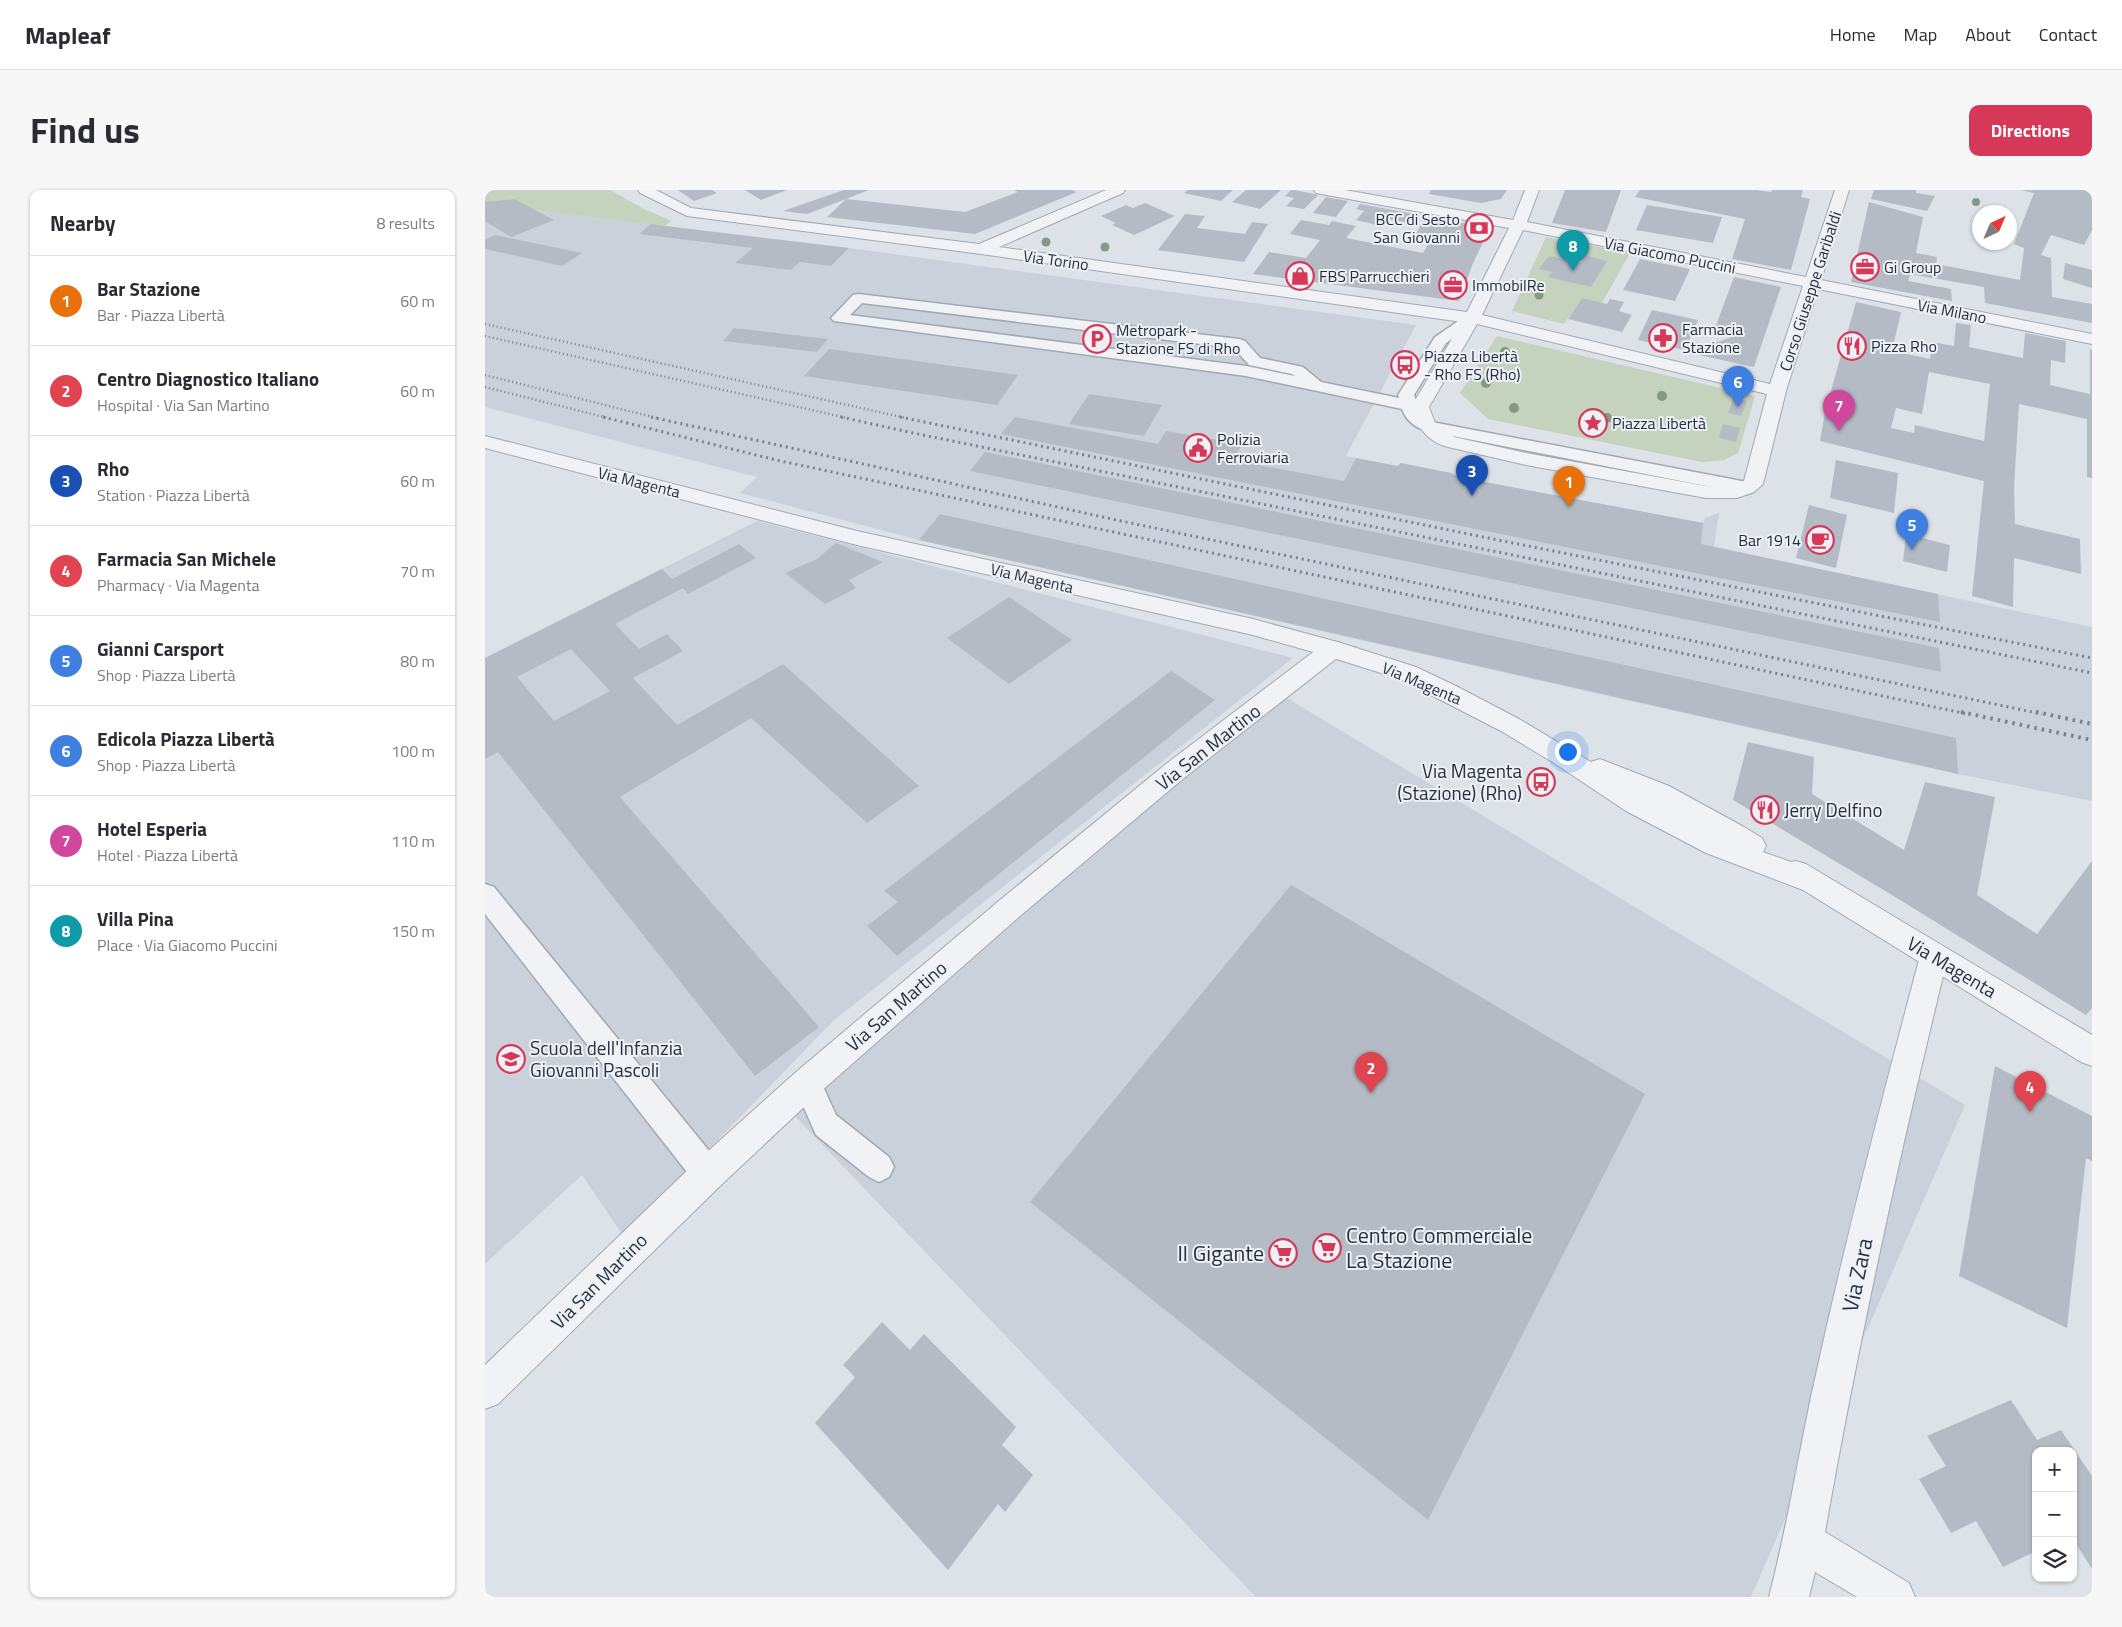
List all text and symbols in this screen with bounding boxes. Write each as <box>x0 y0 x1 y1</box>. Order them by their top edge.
text: Mapleaf <box>25 17 110 53</box>
text: Home <box>1830 21 1876 48</box>
text: Map <box>1904 21 1937 48</box>
text: About <box>1965 21 2011 48</box>
text: Contact <box>2039 21 2097 48</box>
text: Find us <box>30 103 140 157</box>
button: Directions <box>1969 105 2092 156</box>
north arrow <box>1972 205 2017 250</box>
text: Nearby <box>50 207 115 239</box>
place label: BCC di Sesto San Giovanni <box>1373 207 1460 249</box>
street label: Corso Giuseppe Garibaldi <box>1773 208 1847 374</box>
text: 8 results <box>376 211 435 235</box>
bank icon: BCC di Sesto San Giovanni <box>1464 213 1494 243</box>
pin: 8 <box>1557 230 1589 271</box>
street label: Via Giacomo Puccini <box>1602 230 1738 280</box>
street label: Via Torino <box>1022 244 1090 276</box>
office icon: Gi Group <box>1850 252 1880 282</box>
place label: Gi Group <box>1884 255 1942 279</box>
shop icon: FBS Parrucchieri <box>1285 261 1315 291</box>
place label: FBS Parrucchieri <box>1319 264 1430 288</box>
office icon: ImmobilRe <box>1438 270 1468 300</box>
place label: ImmobilRe <box>1472 273 1545 297</box>
text: Bar Stazione <box>97 274 200 303</box>
text: 1 <box>62 289 70 313</box>
text: 60 m <box>400 289 435 313</box>
street label: Via Milano <box>1915 293 1989 329</box>
text: Bar · Piazza Libertà <box>97 303 225 327</box>
place label: Farmacia Stazione <box>1682 317 1743 359</box>
place label: Metropark - Stazione FS di Rho <box>1116 318 1240 360</box>
pharmacy icon: Farmacia Stazione <box>1648 323 1678 353</box>
parking icon: Metropark - Stazione FS di Rho <box>1082 324 1112 354</box>
restaurant icon: Pizza Rho <box>1837 331 1867 361</box>
place label: Pizza Rho <box>1871 334 1937 358</box>
place label: Piazza Libertà - Rho FS (Rho) <box>1424 344 1520 386</box>
bus stop icon: Piazza Libertà - Rho FS (Rho) <box>1390 350 1420 380</box>
text: Centro Diagnostico Italiano <box>97 364 319 393</box>
pin: 6 <box>1722 366 1754 407</box>
text: 2 <box>62 379 70 403</box>
text: 60 m <box>400 379 435 403</box>
pin: 7 <box>1823 390 1855 431</box>
text: Hospital · Via San Martino <box>97 393 270 417</box>
place icon: Piazza Libertà <box>1578 408 1608 438</box>
place label: Piazza Libertà <box>1612 411 1706 435</box>
place label: Polizia Ferroviaria <box>1217 427 1289 469</box>
public building icon: Polizia Ferroviaria <box>1183 433 1213 463</box>
text: Rho <box>97 454 129 483</box>
pin: 3 <box>1456 455 1488 496</box>
street label: Via Magenta <box>595 460 683 504</box>
pin: 1 <box>1553 466 1585 507</box>
text: 3 <box>62 469 70 493</box>
text: 60 m <box>400 469 435 493</box>
text: Station · Piazza Libertà <box>97 483 250 507</box>
pin: 5 <box>1896 509 1928 550</box>
cafe icon: Bar 1914 <box>1805 525 1835 555</box>
place label: Bar 1914 <box>1738 528 1801 552</box>
text: Farmacia San Michele <box>97 544 276 573</box>
street label: Via Magenta <box>988 557 1076 599</box>
text: 4 <box>62 559 70 583</box>
text: 70 m <box>400 559 435 583</box>
text: Pharmacy · Via Magenta <box>97 573 260 597</box>
text: Gianni Carsport <box>97 634 224 663</box>
text: 5 <box>62 649 70 673</box>
text: 80 m <box>400 649 435 673</box>
street label: Via Magenta <box>1379 655 1465 711</box>
text: Shop · Piazza Libertà <box>97 663 236 687</box>
street label: Via San Martino <box>1149 696 1266 797</box>
text: Edicola Piazza Libertà <box>97 724 275 753</box>
text: 6 <box>62 739 70 763</box>
text: 100 m <box>391 739 435 763</box>
your location <box>1555 739 1581 765</box>
text: Shop · Piazza Libertà <box>97 753 236 777</box>
place label: Via Magenta (Stazione) (Rho) <box>1397 756 1522 807</box>
bus stop icon: Via Magenta (Stazione) (Rho) <box>1526 767 1556 797</box>
restaurant icon: Jerry Delfino <box>1750 795 1780 825</box>
place label: Jerry Delfino <box>1784 795 1882 824</box>
text: Hotel Esperia <box>97 814 207 843</box>
text: 7 <box>62 829 70 853</box>
text: 110 m <box>391 829 435 853</box>
text: Hotel · Piazza Libertà <box>97 843 238 867</box>
text: Villa Pina <box>97 904 174 933</box>
text: 8 <box>62 919 70 943</box>
text: 150 m <box>391 919 435 943</box>
street label: Via Magenta <box>1902 928 2003 1005</box>
text: Place · Via Giacomo Puccini <box>97 933 278 957</box>
street label: Via San Martino <box>839 953 953 1058</box>
place label: Scuola dell'Infanzia Giovanni Pascoli <box>530 1033 683 1084</box>
school or university icon: Scuola dell'Infanzia Giovanni Pascoli <box>496 1044 526 1074</box>
pin: 2 <box>1355 1052 1387 1093</box>
pin: 4 <box>2014 1071 2046 1112</box>
place label: Centro Commerciale La Stazione <box>1346 1218 1532 1277</box>
street label: Via San Martino <box>544 1226 654 1336</box>
supermarket icon: Centro Commerciale La Stazione <box>1312 1233 1342 1263</box>
street label: Via Zara <box>1833 1235 1881 1315</box>
place label: Il Gigante <box>1177 1236 1264 1270</box>
supermarket icon: Il Gigante <box>1268 1238 1298 1268</box>
map controls <box>2032 1447 2077 1582</box>
button: + <box>2032 1447 2077 1492</box>
button: − <box>2032 1492 2077 1537</box>
button: layers <box>2032 1537 2077 1582</box>

